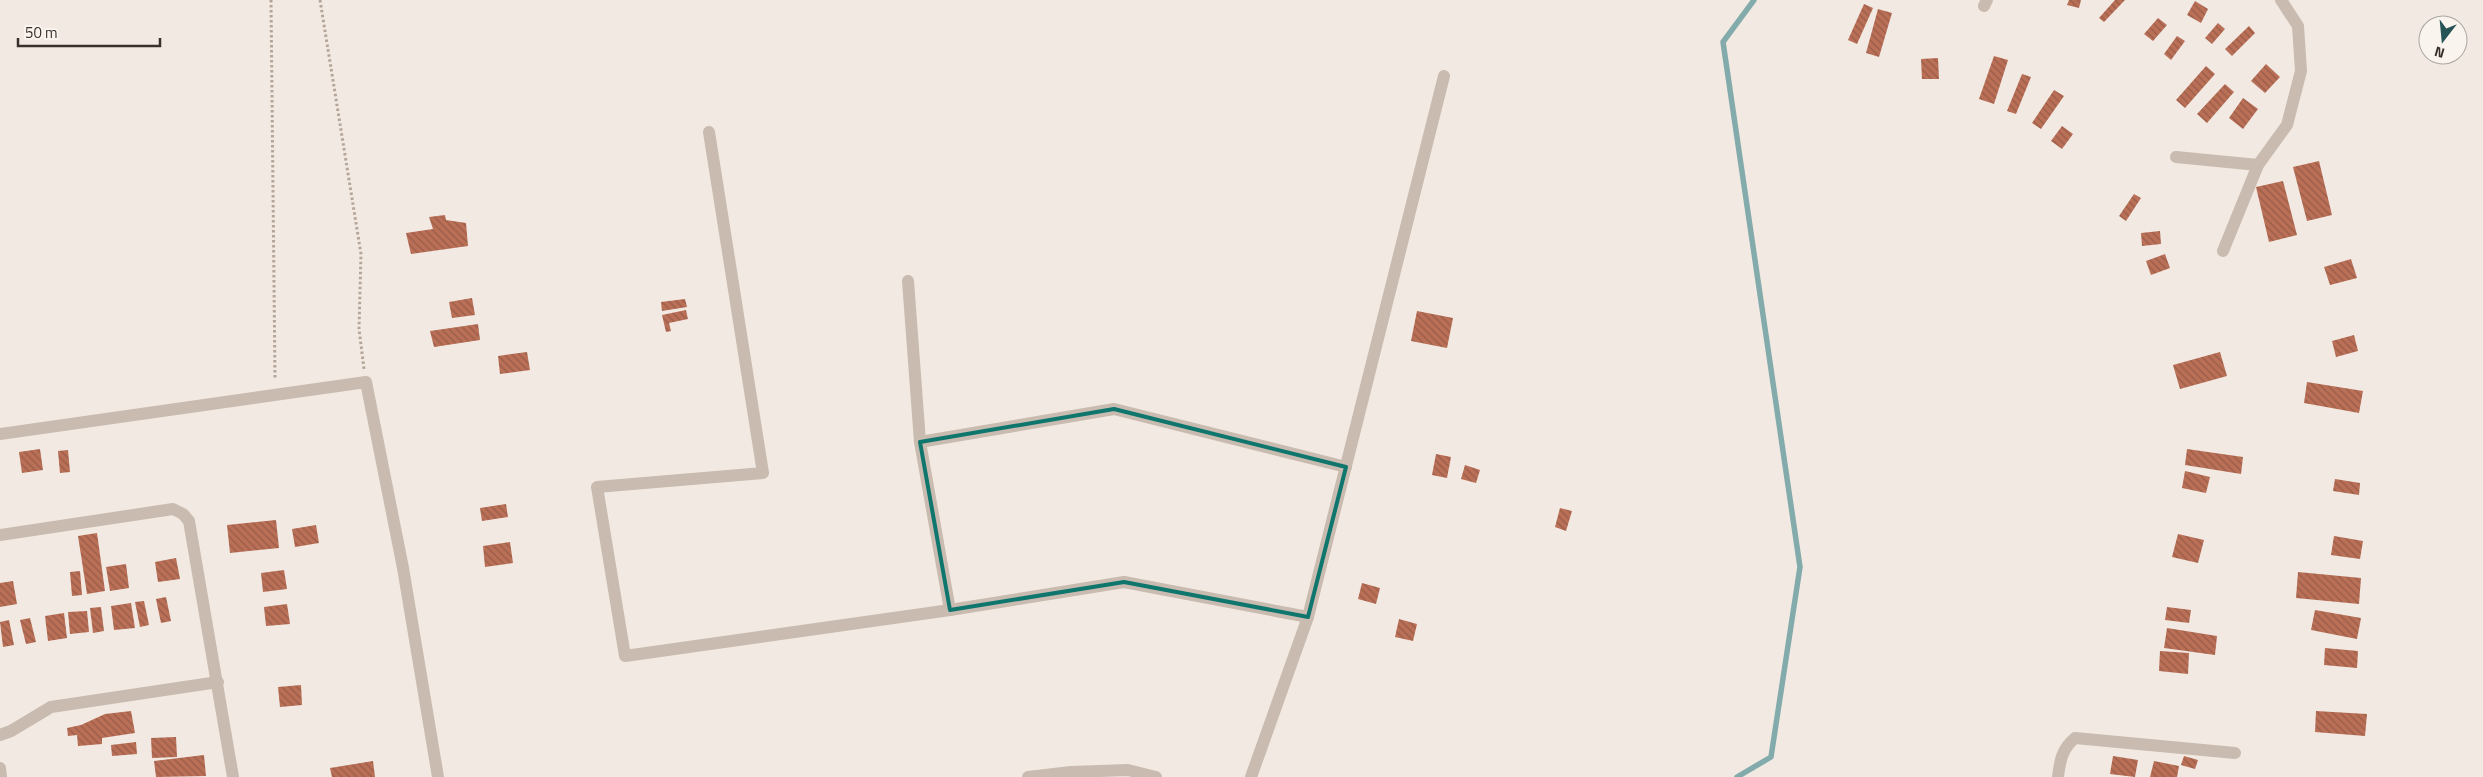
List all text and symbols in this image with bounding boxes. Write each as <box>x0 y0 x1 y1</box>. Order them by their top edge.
scale bar <box>18 15 160 47</box>
north arrow <box>2418 15 2468 65</box>
text: 50 m <box>25 21 58 44</box>
text: N <box>2432 42 2447 64</box>

